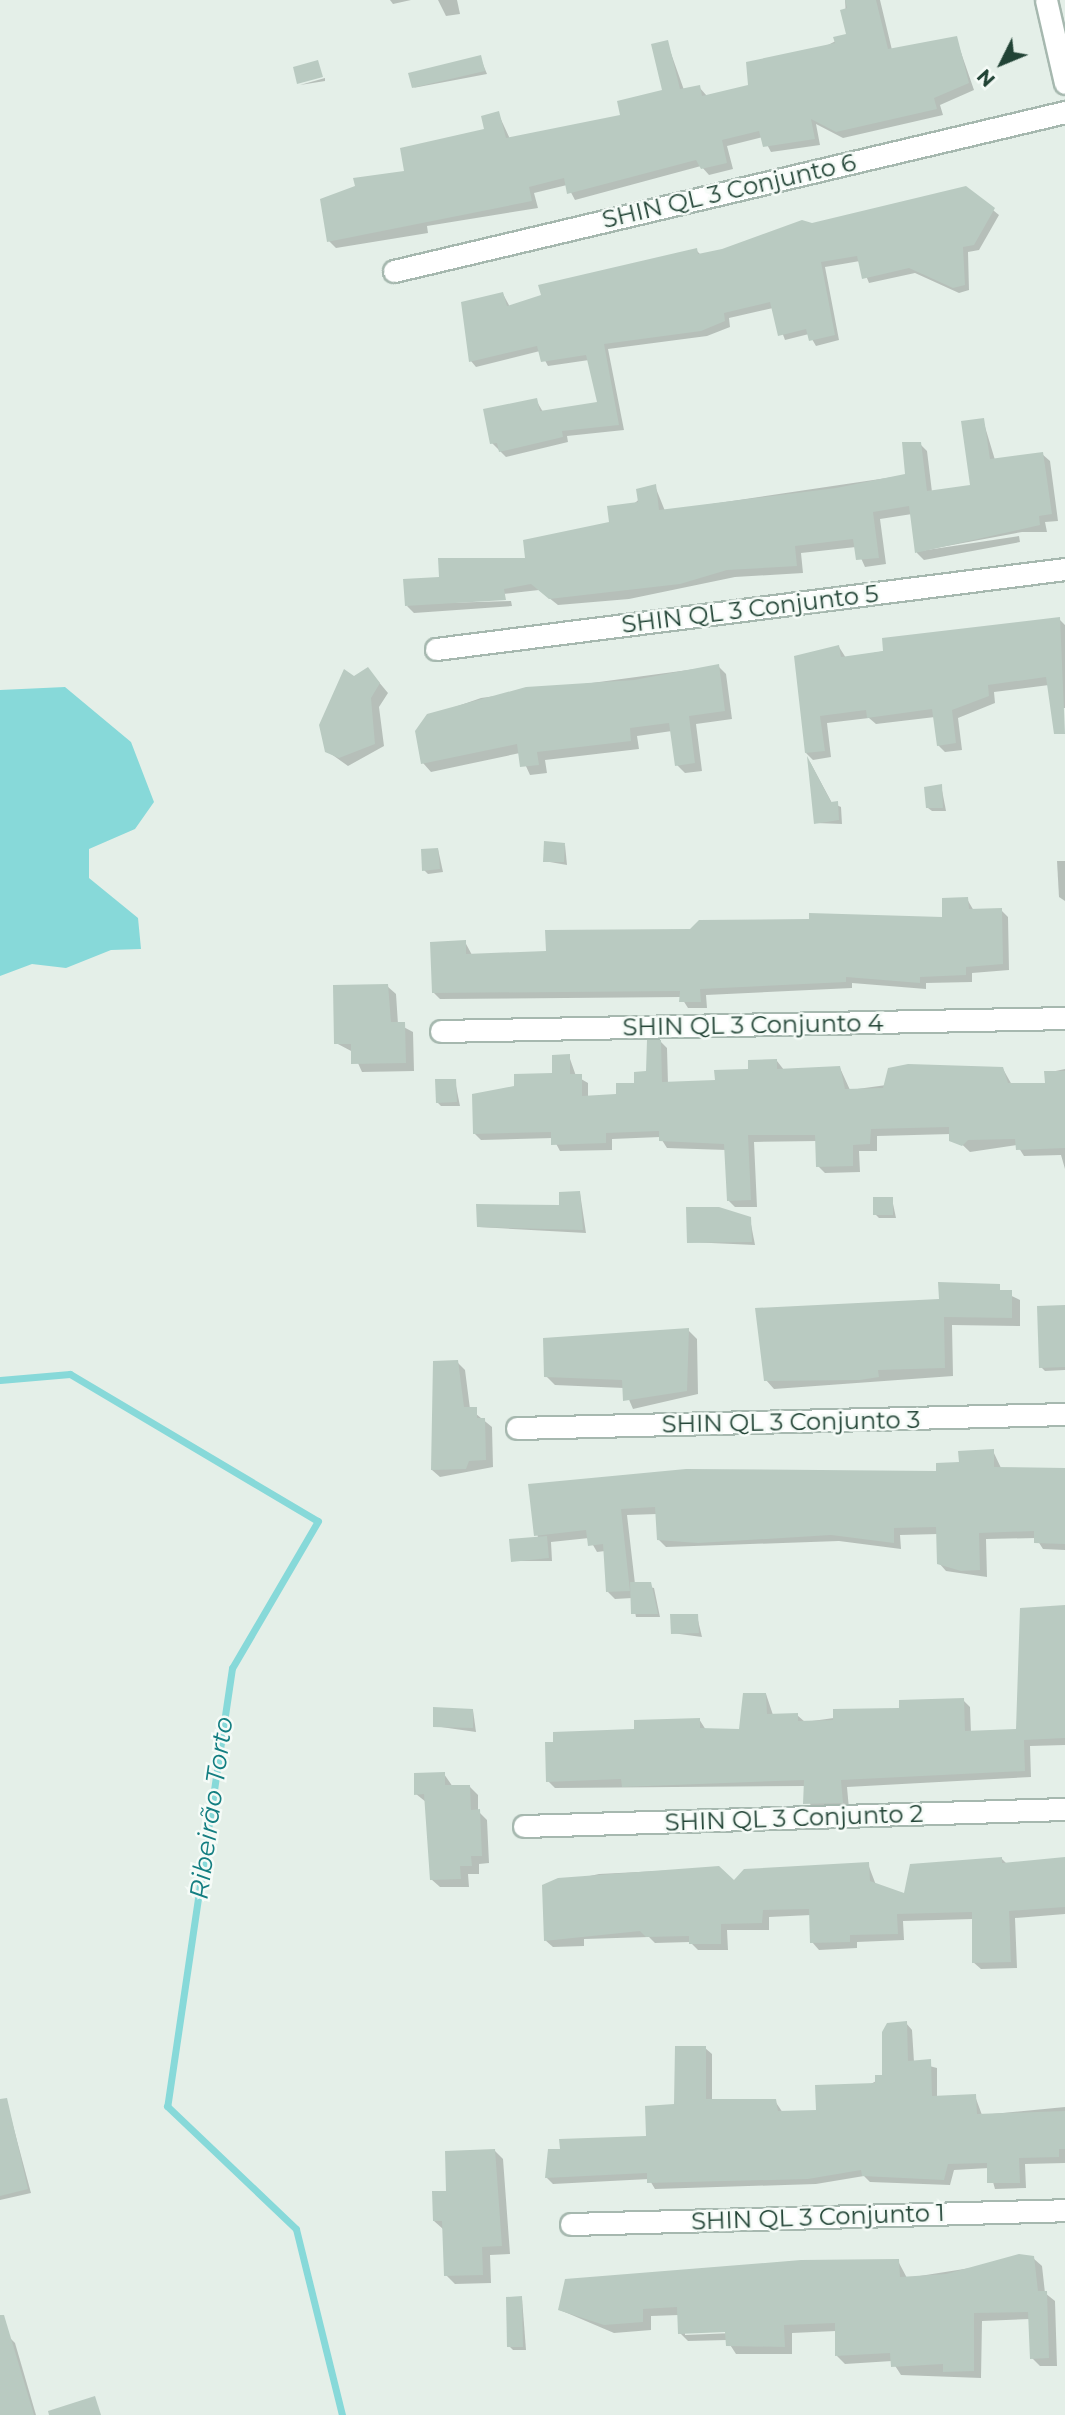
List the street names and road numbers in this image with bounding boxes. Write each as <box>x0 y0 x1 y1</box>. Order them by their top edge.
street label: SHIN QL 3 Conjunto 6 <box>599 148 859 234</box>
street label: SHIN QL 3 Conjunto 5 <box>620 579 880 639</box>
street label: SHIN QL 3 Conjunto 4 <box>622 1008 884 1042</box>
street label: SHIN QL 3 Conjunto 3 <box>661 1405 921 1439</box>
street label: SHIN QL 3 Conjunto 2 <box>664 1799 924 1837</box>
street label: SHIN QL 3 Conjunto 1 <box>691 2198 945 2236</box>

